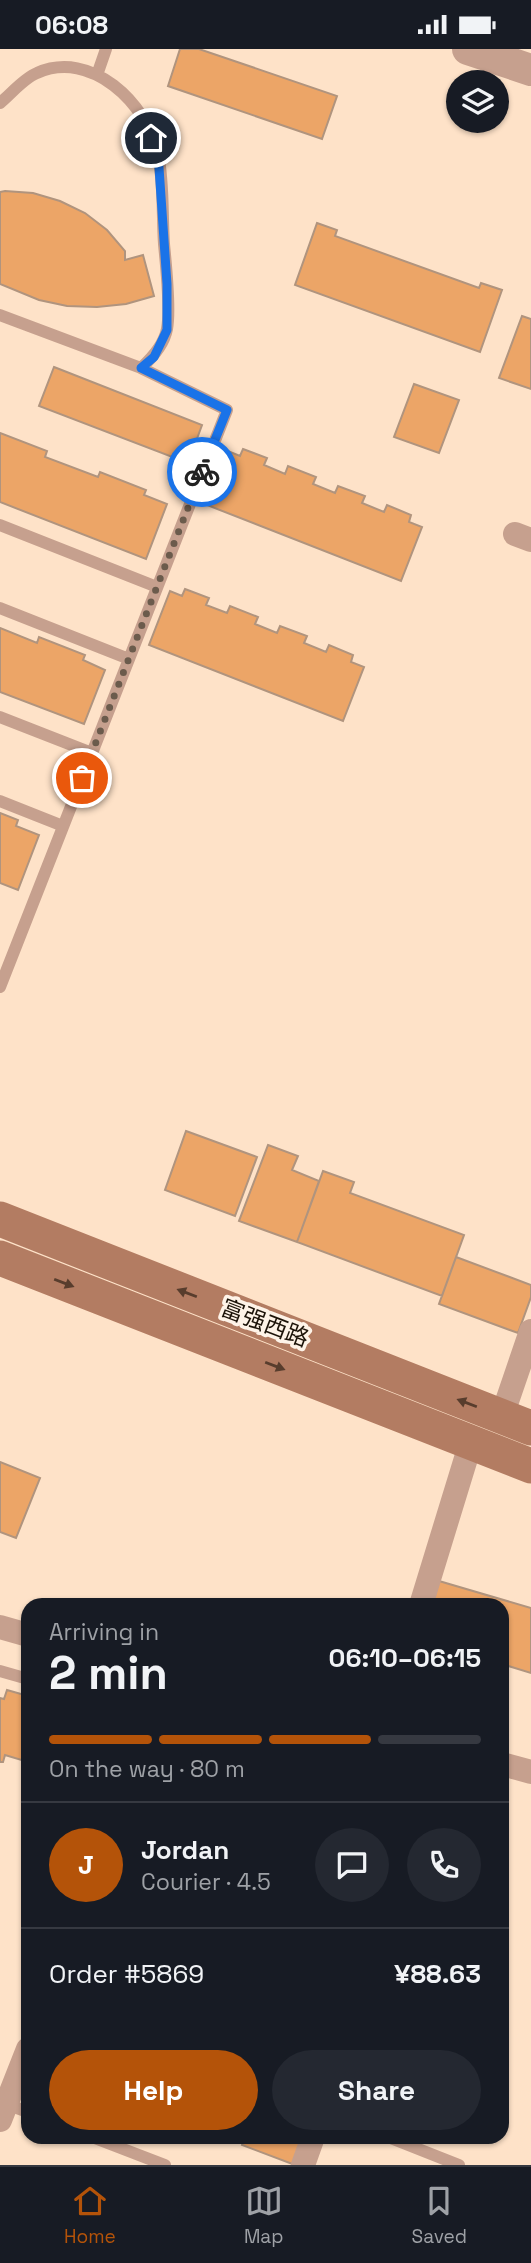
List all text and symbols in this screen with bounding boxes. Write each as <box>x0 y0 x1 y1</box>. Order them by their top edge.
text: 06:08 <box>35 8 108 42</box>
map controls <box>446 70 509 133</box>
button: layers <box>446 70 509 133</box>
pin <box>121 108 181 168</box>
icon: home <box>132 119 170 157</box>
courier <box>167 437 237 507</box>
icon: bike <box>183 453 221 491</box>
pin <box>52 748 112 808</box>
icon: bag <box>63 759 101 797</box>
one-way arrow <box>53 1277 74 1288</box>
one-way arrow <box>177 1287 198 1298</box>
street label: 富强西路 <box>217 1293 313 1353</box>
one-way arrow <box>265 1360 286 1371</box>
one-way arrow <box>457 1397 478 1408</box>
text: Arriving in <box>49 1617 159 1647</box>
text: 06:10–06:15 <box>329 1641 481 1675</box>
text: 2 min <box>49 1644 168 1702</box>
text: On the way · 80 m <box>49 1754 245 1784</box>
button: chat <box>315 1828 389 1902</box>
button: phone <box>407 1828 481 1902</box>
text: Jordan <box>141 1833 229 1867</box>
text: J <box>78 1848 94 1882</box>
text: Courier · 4.5 <box>141 1867 271 1897</box>
text: Order #5869 <box>49 1957 204 1991</box>
text: ¥88.63 <box>394 1957 481 1991</box>
button: Help <box>49 2050 258 2130</box>
button: Share <box>272 2050 481 2130</box>
tab: Home <box>64 2182 116 2249</box>
tab: Map <box>244 2182 284 2249</box>
tab: Saved <box>412 2182 467 2249</box>

